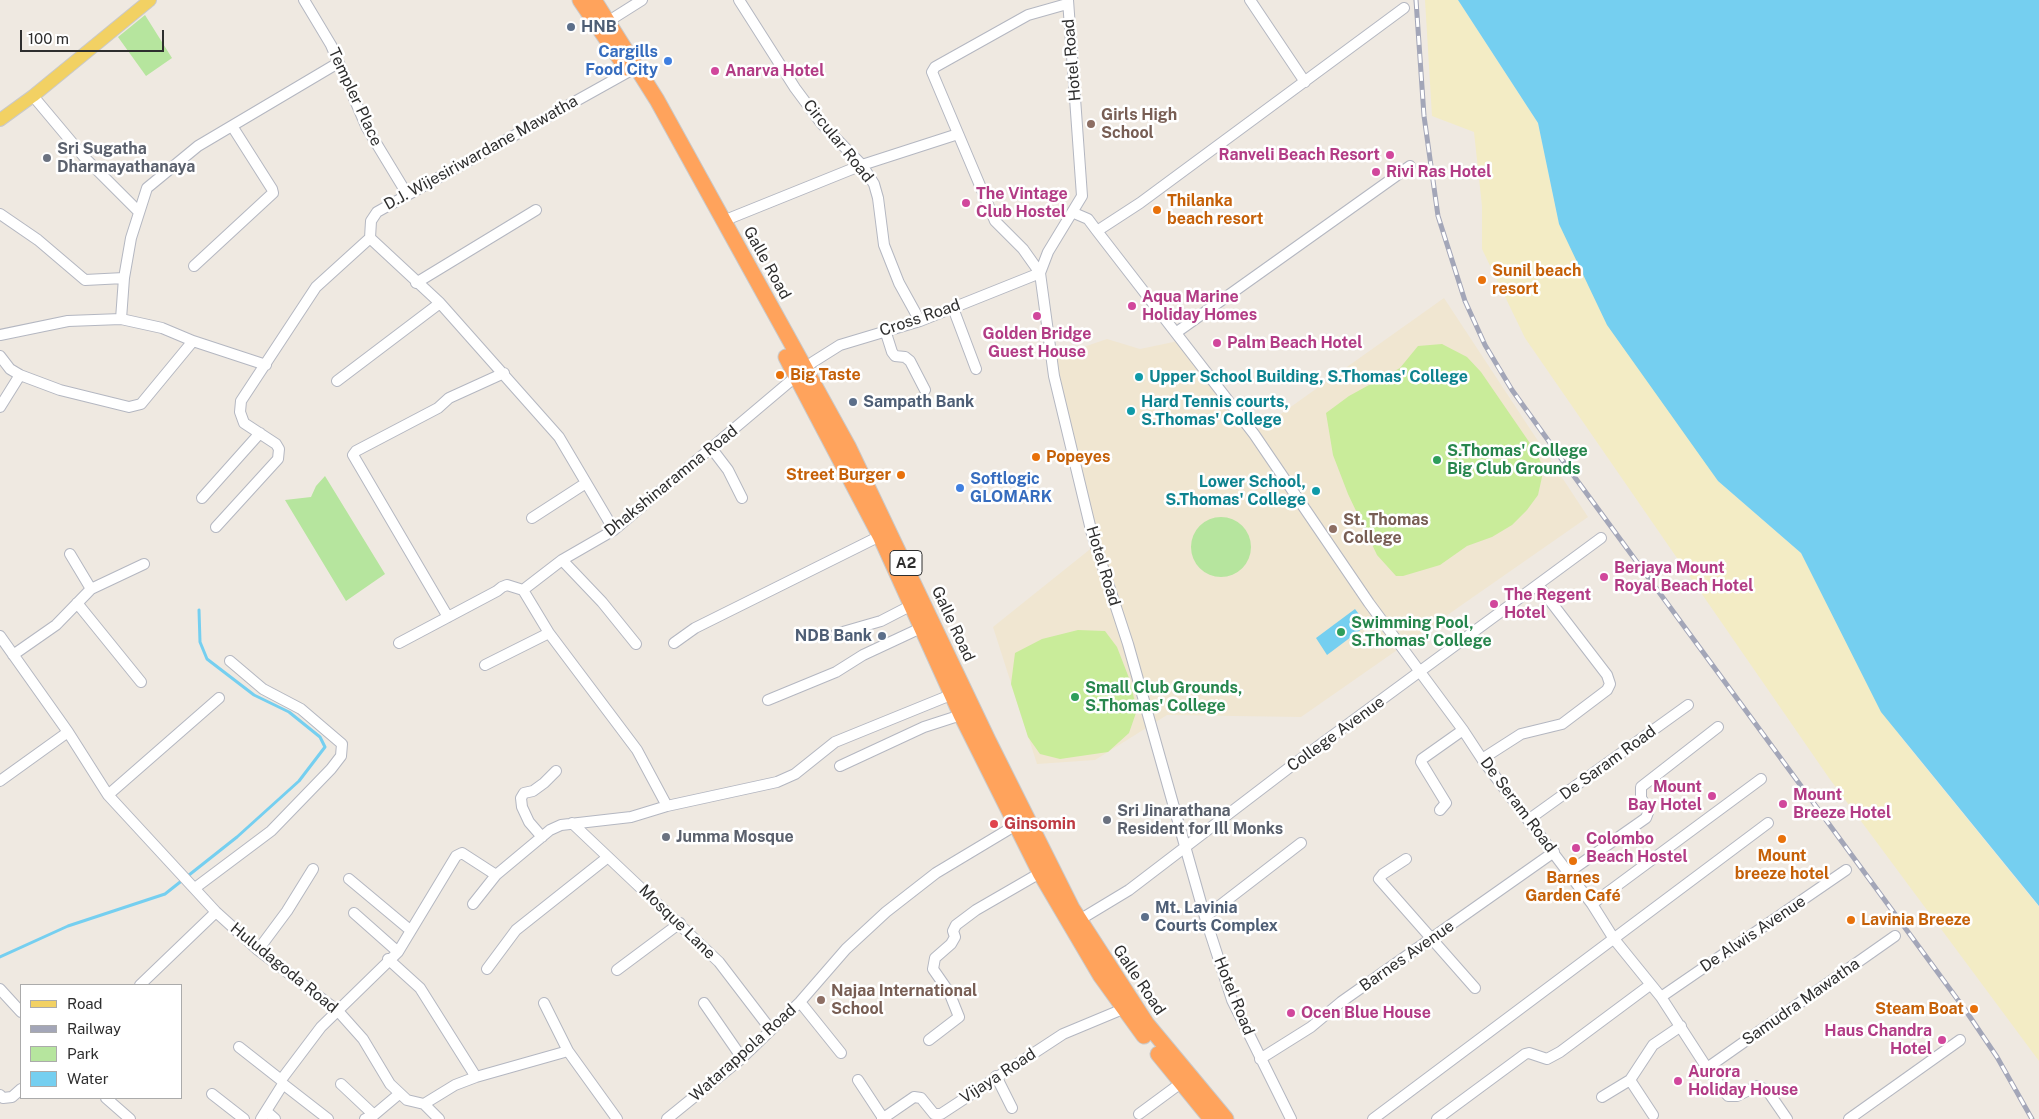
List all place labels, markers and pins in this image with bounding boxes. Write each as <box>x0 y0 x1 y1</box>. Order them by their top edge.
place label: HNB <box>581 17 617 37</box>
marker: HNB <box>565 21 577 33</box>
place label: Cargills Food City <box>585 42 658 80</box>
marker: Cargills Food City <box>662 55 674 67</box>
place label: Anarva Hotel <box>725 61 825 81</box>
marker: Anarva Hotel <box>709 65 721 77</box>
place label: Girls High School <box>1101 105 1177 143</box>
marker: Girls High School <box>1085 118 1097 130</box>
place label: Sri Sugatha Dharmayathanaya <box>57 139 195 177</box>
place label: Ranveli Beach Resort <box>1218 145 1380 165</box>
marker: Ranveli Beach Resort <box>1384 149 1396 161</box>
marker: Sri Sugatha Dharmayathanaya <box>41 152 53 164</box>
place label: Rivi Ras Hotel <box>1386 162 1491 182</box>
marker: Rivi Ras Hotel <box>1370 166 1382 178</box>
place label: The Vintage Club Hostel <box>976 184 1068 222</box>
place label: Thilanka beach resort <box>1167 191 1263 229</box>
marker: The Vintage Club Hostel <box>960 197 972 209</box>
marker: Thilanka beach resort <box>1151 204 1163 216</box>
place label: Sunil beach resort <box>1492 261 1581 299</box>
marker: Sunil beach resort <box>1476 274 1488 286</box>
place label: Aqua Marine Holiday Homes <box>1142 287 1257 325</box>
marker: Aqua Marine Holiday Homes <box>1126 300 1138 312</box>
marker: Golden Bridge Guest House <box>1031 310 1043 322</box>
place label: Golden Bridge Guest House <box>983 324 1091 362</box>
place label: Palm Beach Hotel <box>1227 333 1362 353</box>
marker: Palm Beach Hotel <box>1211 337 1223 349</box>
place label: Big Taste <box>790 365 861 385</box>
place label: Upper School Building, S.Thomas' College <box>1149 367 1468 387</box>
marker: Big Taste <box>774 369 786 381</box>
marker: Upper School Building, S.Thomas' College <box>1133 371 1145 383</box>
place label: Sampath Bank <box>863 392 974 412</box>
place label: Hard Tennis courts, S.Thomas' College <box>1141 392 1289 430</box>
marker: Sampath Bank <box>847 396 859 408</box>
marker: Hard Tennis courts, S.Thomas' College <box>1125 405 1137 417</box>
place label: S.Thomas' College Big Club Grounds <box>1447 441 1588 479</box>
place label: Popeyes <box>1046 447 1110 467</box>
marker: Popeyes <box>1030 451 1042 463</box>
marker: S.Thomas' College Big Club Grounds <box>1431 454 1443 466</box>
place label: Street Burger <box>786 465 891 485</box>
marker: Street Burger <box>895 469 907 481</box>
place label: Softlogic GLOMARK <box>970 469 1052 507</box>
place label: Lower School, S.Thomas' College <box>1165 472 1306 510</box>
marker: Softlogic GLOMARK <box>954 482 966 494</box>
marker: Lower School, S.Thomas' College <box>1310 485 1322 497</box>
place label: St. Thomas College <box>1343 510 1429 548</box>
marker: St. Thomas College <box>1327 523 1339 535</box>
place label: Berjaya Mount Royal Beach Hotel <box>1614 558 1753 596</box>
marker: Berjaya Mount Royal Beach Hotel <box>1598 571 1610 583</box>
place label: The Regent Hotel <box>1504 585 1591 623</box>
marker: The Regent Hotel <box>1488 598 1500 610</box>
place label: Swimming Pool, S.Thomas' College <box>1351 613 1492 651</box>
place label: NDB Bank <box>795 626 872 646</box>
marker: Swimming Pool, S.Thomas' College <box>1335 626 1347 638</box>
marker: NDB Bank <box>876 630 888 642</box>
place label: Small Club Grounds, S.Thomas' College <box>1085 678 1242 716</box>
marker: Small Club Grounds, S.Thomas' College <box>1069 691 1081 703</box>
place label: Mount Bay Hotel <box>1628 777 1702 815</box>
place label: Mount Breeze Hotel <box>1793 785 1891 823</box>
marker: Mount Bay Hotel <box>1706 790 1718 802</box>
marker: Mount Breeze Hotel <box>1777 798 1789 810</box>
place label: Sri Jinarathana Resident for Ill Monks <box>1117 801 1283 839</box>
place label: Ginsomin <box>1004 814 1076 834</box>
marker: Sri Jinarathana Resident for Ill Monks <box>1101 814 1113 826</box>
marker: Ginsomin <box>988 818 1000 830</box>
place label: Jumma Mosque <box>676 827 794 847</box>
place label: Colombo Beach Hostel <box>1586 829 1688 867</box>
marker: Jumma Mosque <box>660 831 672 843</box>
marker: Mount breeze hotel <box>1776 833 1788 845</box>
marker: Colombo Beach Hostel <box>1570 842 1582 854</box>
place label: Mount breeze hotel <box>1735 846 1829 884</box>
marker: Barnes Garden Café <box>1567 855 1579 867</box>
place label: Barnes Garden Café <box>1525 868 1621 906</box>
place label: Mt. Lavinia Courts Complex <box>1155 898 1278 936</box>
place label: Lavinia Breeze <box>1861 910 1971 930</box>
marker: Mt. Lavinia Courts Complex <box>1139 911 1151 923</box>
marker: Lavinia Breeze <box>1845 914 1857 926</box>
place label: Najaa International School <box>831 981 977 1019</box>
marker: Najaa International School <box>815 994 827 1006</box>
place label: Steam Boat <box>1875 999 1964 1019</box>
place label: Ocen Blue House <box>1301 1003 1431 1023</box>
marker: Steam Boat <box>1968 1003 1980 1015</box>
marker: Ocen Blue House <box>1285 1007 1297 1019</box>
place label: Haus Chandra Hotel <box>1824 1021 1932 1059</box>
marker: Haus Chandra Hotel <box>1936 1034 1948 1046</box>
place label: Aurora Holiday House <box>1688 1062 1798 1100</box>
marker: Aurora Holiday House <box>1672 1075 1684 1087</box>

